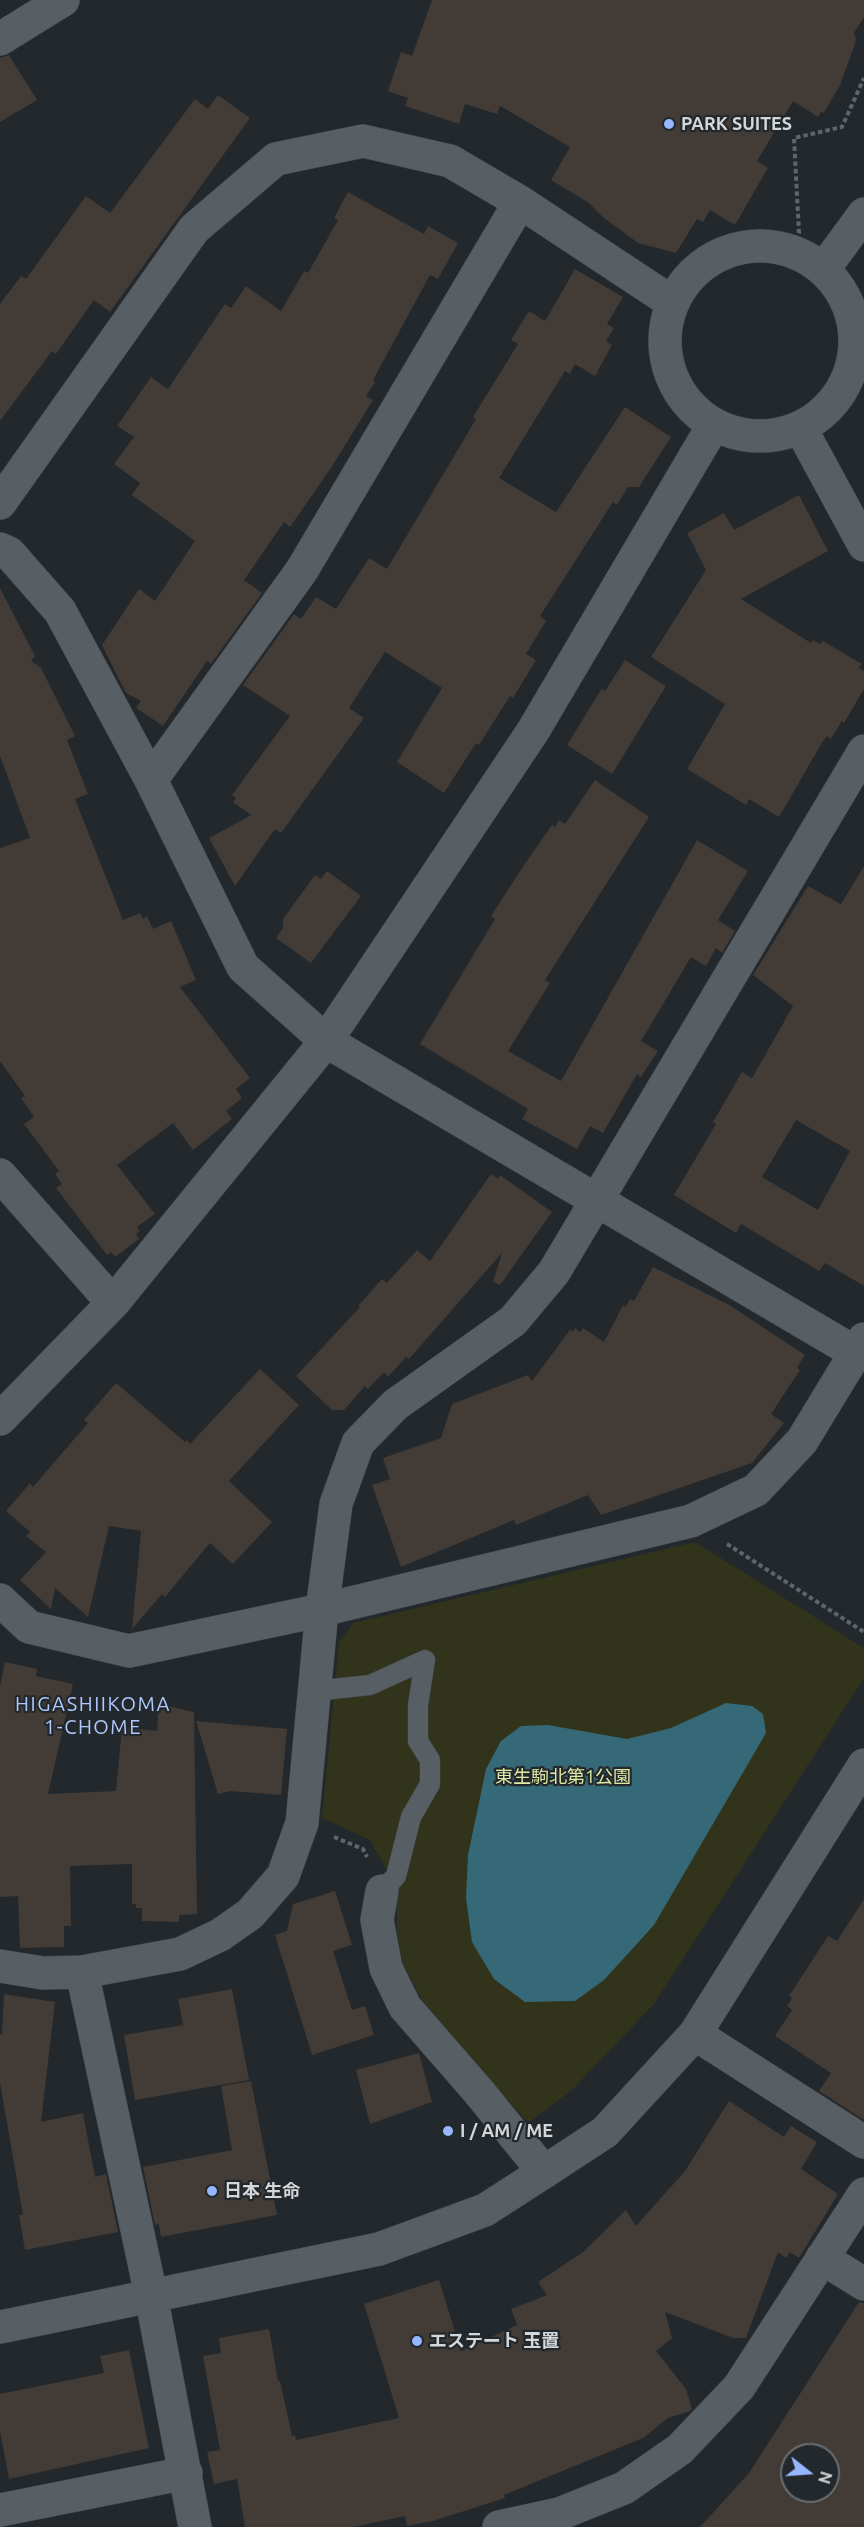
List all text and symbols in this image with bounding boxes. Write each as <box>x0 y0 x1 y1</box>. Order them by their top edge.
place label: PARK SUITES <box>681 113 792 135</box>
marker: PARK SUITES <box>662 117 676 131</box>
district label: HIGASHIIKOMA 1-CHOME <box>15 1692 171 1739</box>
park label: 東生駒北第1公園 <box>495 1766 631 1788</box>
place label: I / AM / ME <box>460 2120 553 2142</box>
marker: I / AM / ME <box>441 2124 455 2138</box>
place label: 日本 生命 <box>224 2180 300 2202</box>
marker: 日本 生命 <box>205 2184 219 2198</box>
place label: エステート 玉置 <box>429 2330 559 2352</box>
marker: エステート 玉置 <box>410 2334 424 2348</box>
north arrow <box>780 2443 840 2503</box>
text: N <box>815 2469 836 2486</box>

